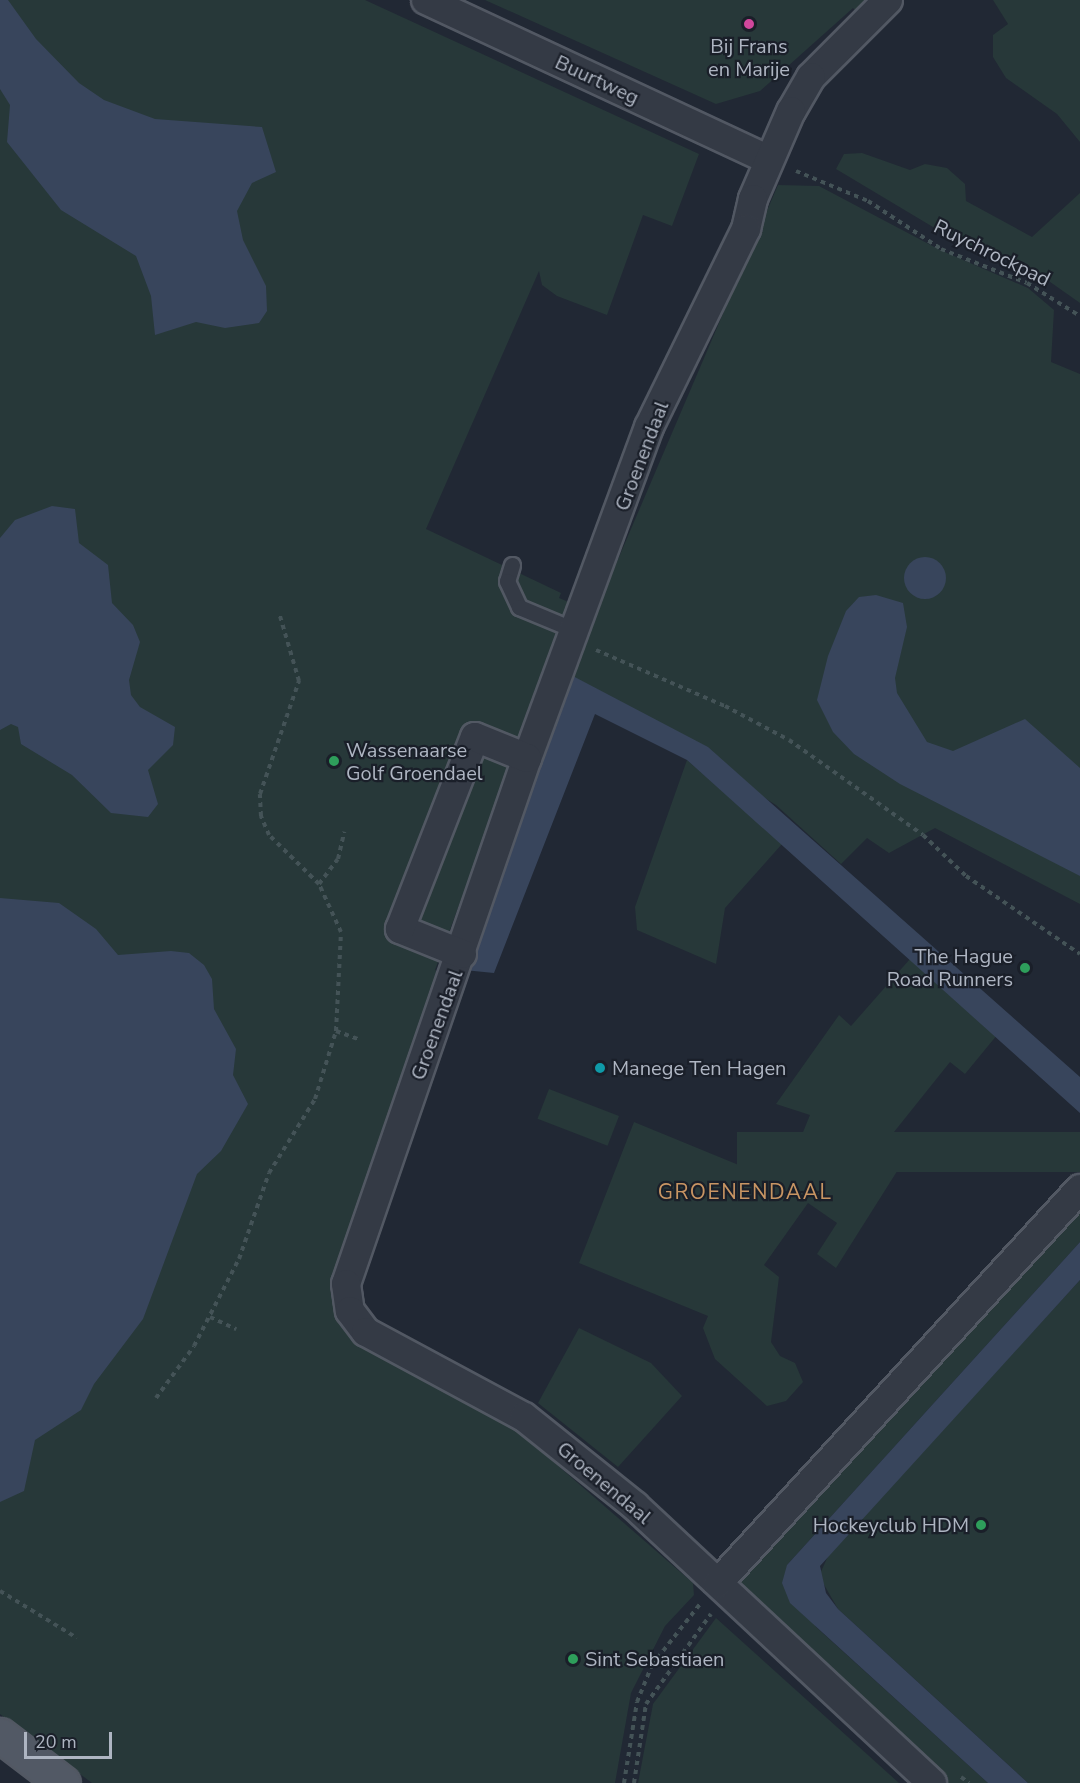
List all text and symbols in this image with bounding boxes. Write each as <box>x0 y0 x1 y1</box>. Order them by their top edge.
marker: Bij Frans en Marije <box>742 17 756 31</box>
place label: Bij Frans en Marije <box>708 34 790 81</box>
street label: Buurtweg <box>551 50 643 110</box>
street label: Ruychrockpad <box>930 214 1054 292</box>
street label: Groenendaal <box>610 398 674 514</box>
place label: Wassenaarse Golf Groendael <box>346 738 483 785</box>
marker: Wassenaarse Golf Groendael <box>327 754 341 768</box>
place label: The Hague Road Runners <box>887 945 1013 992</box>
marker: The Hague Road Runners <box>1018 961 1032 975</box>
street label: Groenendaal <box>406 967 468 1083</box>
place label: Manege Ten Hagen <box>612 1056 786 1080</box>
marker: Manege Ten Hagen <box>593 1061 607 1075</box>
district label: GROENENDAAL <box>658 1179 832 1205</box>
street label: Groenendaal <box>552 1437 656 1529</box>
place label: Hockeyclub HDM <box>813 1513 969 1537</box>
marker: Hockeyclub HDM <box>974 1518 988 1532</box>
place label: Sint Sebastiaen <box>585 1647 724 1671</box>
marker: Sint Sebastiaen <box>566 1652 580 1666</box>
scale bar <box>27 1720 116 1758</box>
text: 20 m <box>35 1730 77 1754</box>

